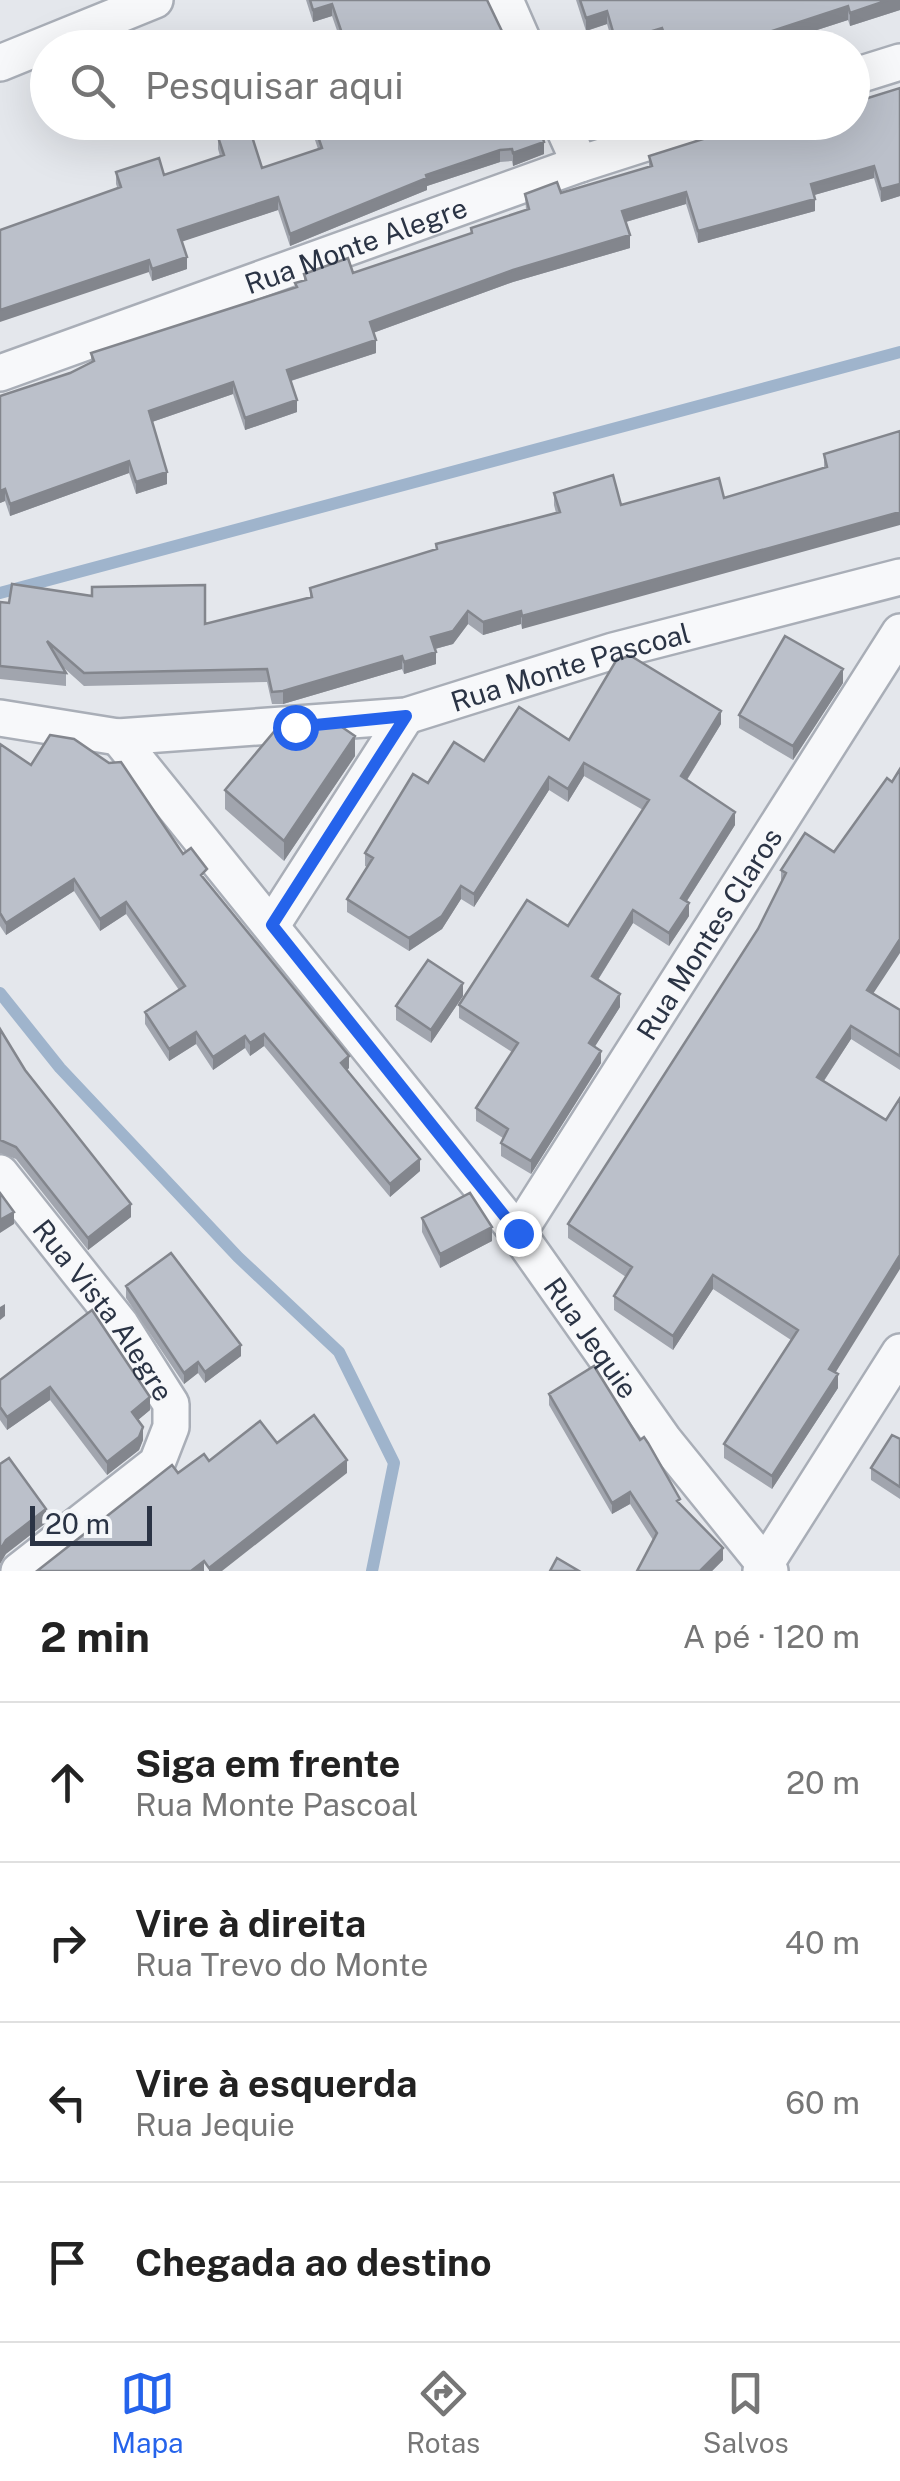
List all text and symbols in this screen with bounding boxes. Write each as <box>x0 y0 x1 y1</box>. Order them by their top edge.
search box <box>30 30 870 140</box>
icon: search <box>65 58 120 113</box>
text: Pesquisar aqui <box>145 63 404 108</box>
street label: Rua Monte Alegre <box>240 190 471 300</box>
street label: Rua Monte Pascoal <box>446 615 693 717</box>
route start <box>273 705 319 751</box>
street label: Rua Montes Claros <box>629 821 788 1045</box>
route end <box>496 1211 542 1257</box>
street label: Rua Vista Alegre <box>27 1212 181 1407</box>
street label: Rua Jequie <box>538 1271 645 1404</box>
scale bar <box>30 1501 152 1546</box>
text: 20 m <box>45 1507 110 1540</box>
text: 2 min <box>40 1612 150 1661</box>
text: A pé · 120 m <box>683 1618 860 1655</box>
text: Siga em frente <box>135 1741 401 1786</box>
icon: ahead <box>40 1755 95 1810</box>
text: 20 m <box>786 1764 860 1801</box>
text: Rua Monte Pascoal <box>135 1786 419 1823</box>
text: Vire à direita <box>135 1901 366 1946</box>
icon: right <box>40 1915 95 1970</box>
text: 40 m <box>785 1924 860 1961</box>
text: Rua Trevo do Monte <box>135 1946 428 1983</box>
text: Vire à esquerda <box>135 2061 418 2106</box>
icon: left <box>40 2075 95 2130</box>
text: 60 m <box>785 2084 860 2121</box>
text: Rua Jequie <box>135 2106 295 2143</box>
icon: arrive <box>40 2235 95 2290</box>
text: Chegada ao destino <box>135 2240 492 2285</box>
tab: Mapa <box>111 2366 184 2459</box>
tab: Rotas <box>406 2366 480 2459</box>
tab: Salvos <box>703 2366 789 2459</box>

